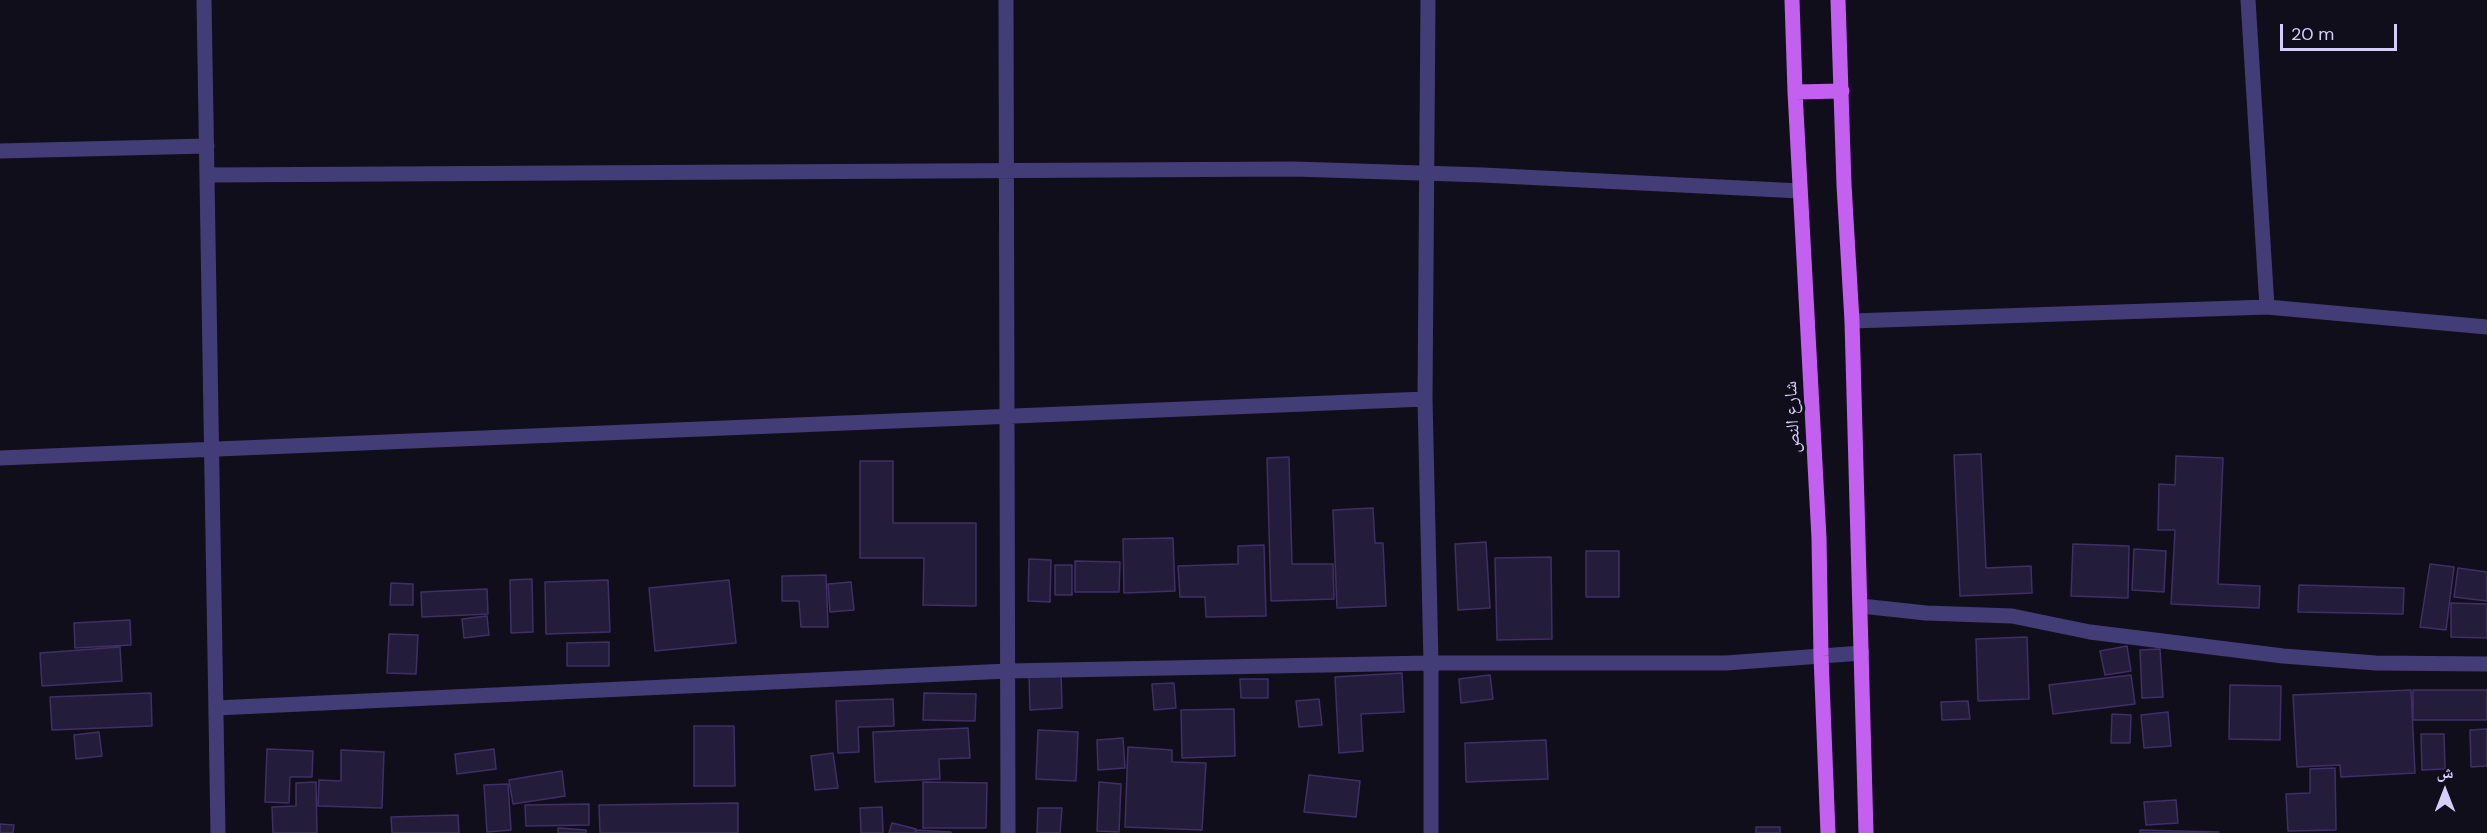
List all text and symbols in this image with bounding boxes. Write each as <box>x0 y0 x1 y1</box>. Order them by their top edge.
scale bar <box>2283 12 2400 50</box>
text: 20 m <box>2291 22 2334 46</box>
street label: شارع النص <box>1780 380 1806 454</box>
north arrow <box>2415 761 2475 821</box>
text: ش <box>2437 762 2453 783</box>

